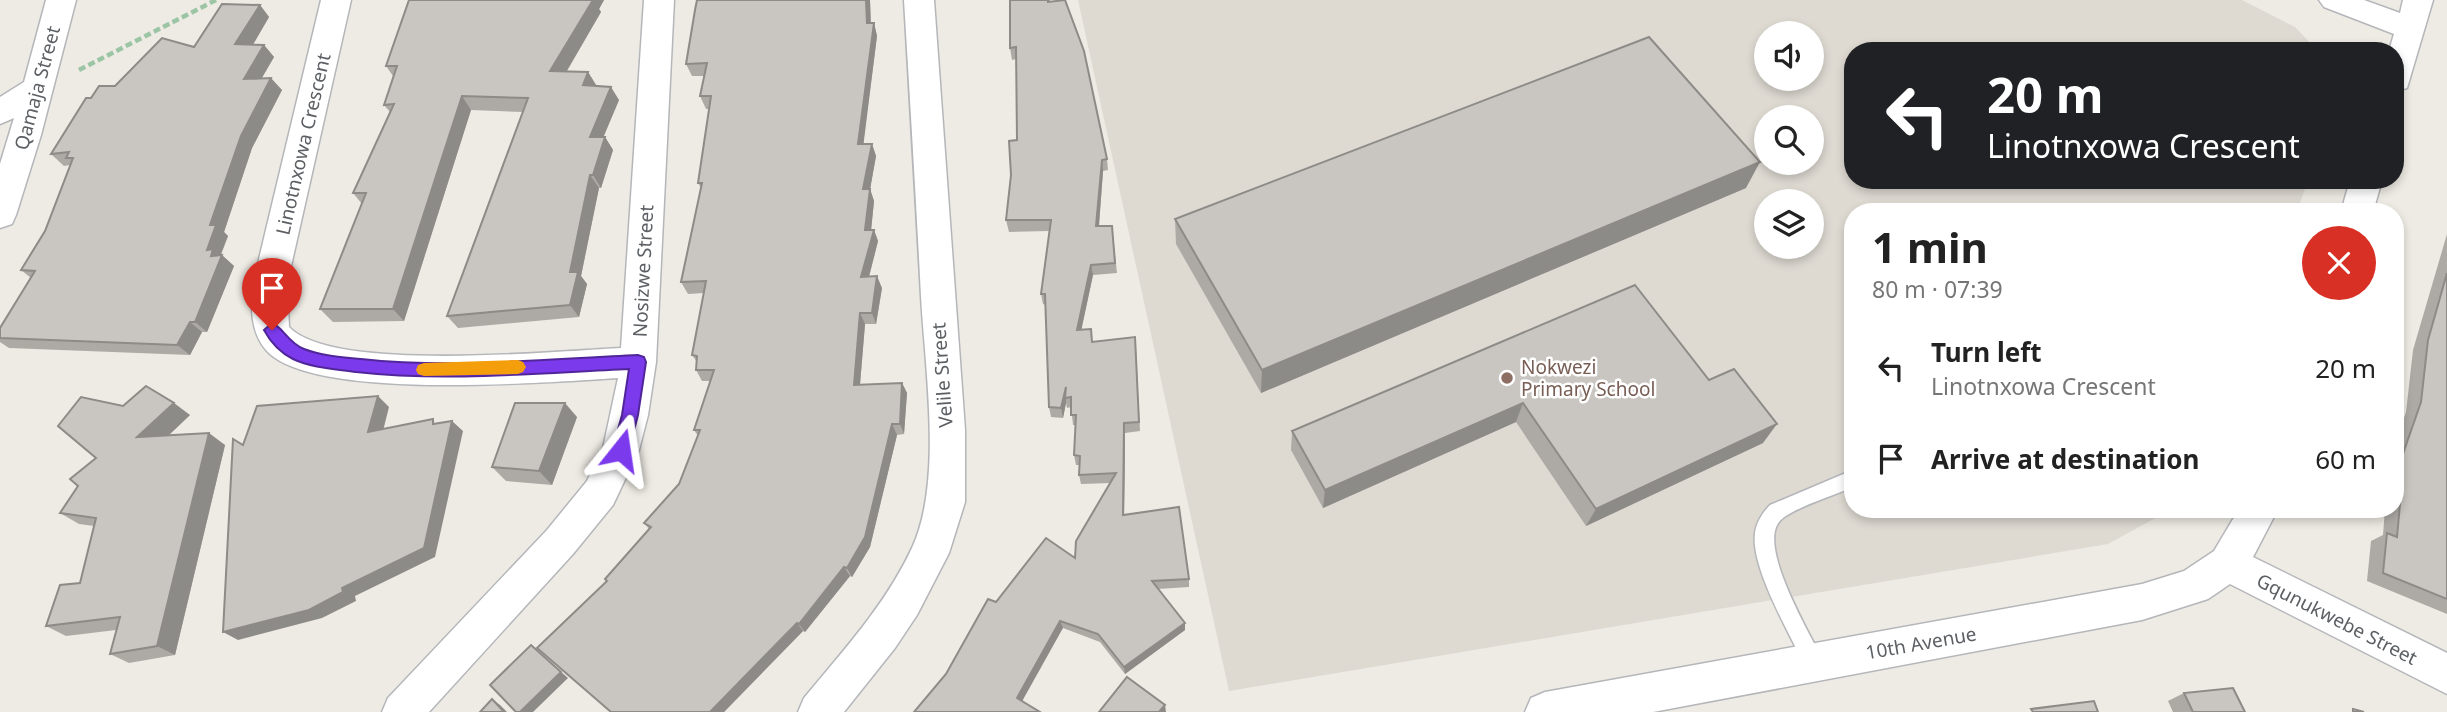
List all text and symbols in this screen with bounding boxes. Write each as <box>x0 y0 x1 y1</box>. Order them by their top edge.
map controls <box>1754 21 1824 259</box>
button: sound <box>1754 21 1824 91</box>
street label: Qamaja Street <box>8 23 66 153</box>
street label: Linotnxowa Crescent <box>269 50 337 237</box>
text: 20 m <box>1987 61 2104 127</box>
icon: left <box>1872 70 1963 161</box>
button: search <box>1754 105 1824 175</box>
text: Linotnxowa Crescent <box>1987 124 2300 167</box>
button: layers <box>1754 189 1824 259</box>
street label: Nosizwe Street <box>627 204 659 338</box>
text: 1 min <box>1872 218 1988 275</box>
button: close <box>2302 226 2376 300</box>
pin <box>242 258 302 330</box>
icon: arrive <box>253 269 291 307</box>
text: 80 m · 07:39 <box>1872 273 2003 305</box>
street label: Velile Street <box>925 322 959 428</box>
text: Turn left <box>1931 334 2042 370</box>
icon: left <box>1872 349 1910 387</box>
text: 20 m <box>2315 350 2376 386</box>
place label: Nokwezi Primary School <box>1521 354 1655 402</box>
marker: Nokwezi Primary School <box>1499 370 1515 386</box>
text: Linotnxowa Crescent <box>1931 370 2156 402</box>
position arrow <box>584 413 658 487</box>
icon: arrive <box>1872 440 1910 478</box>
text: Arrive at destination <box>1931 441 2200 477</box>
text: 60 m <box>2315 441 2376 477</box>
street label: Gqunukwebe Street <box>2252 567 2422 671</box>
street label: 10th Avenue <box>1864 620 1978 666</box>

